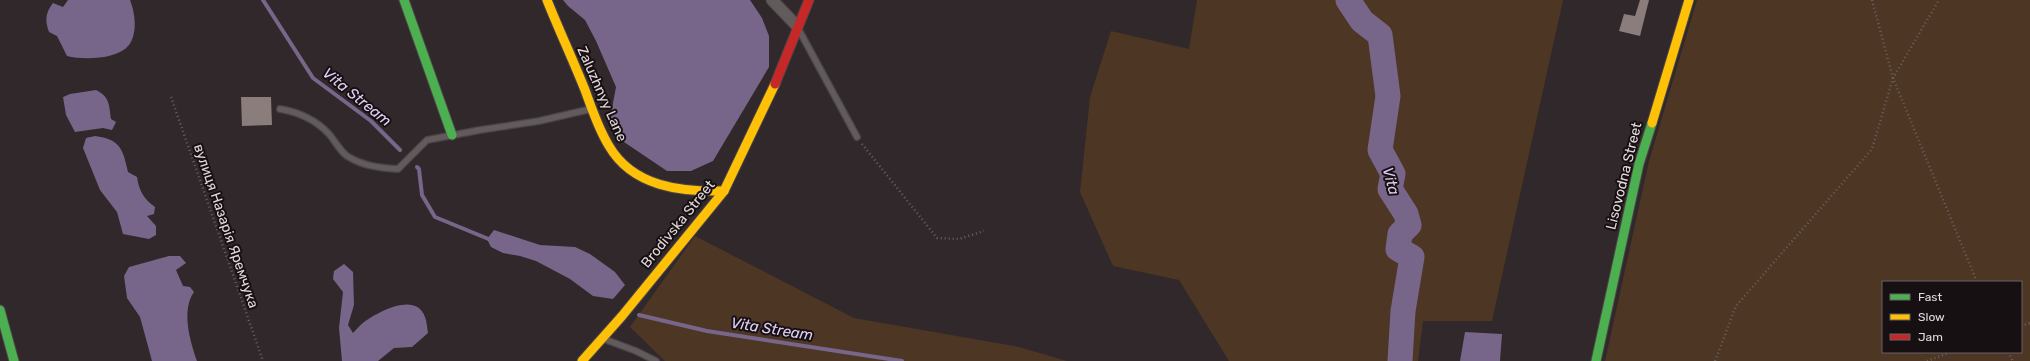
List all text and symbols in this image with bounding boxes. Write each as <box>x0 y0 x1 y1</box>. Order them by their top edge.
street label: Zaluzhnyy Lane <box>573 44 631 144</box>
water label: Vita Stream <box>319 64 395 130</box>
street label: Lisovodna Street <box>1602 120 1646 232</box>
street label: вулиця Назарія Яремчука <box>190 142 262 310</box>
water label: Vita <box>1379 165 1403 197</box>
street label: Brodivska Street <box>638 176 719 271</box>
legend <box>1882 281 2022 353</box>
text: Fast <box>1918 290 1942 304</box>
text: Slow <box>1918 310 1945 324</box>
water label: Vita Stream <box>730 314 814 344</box>
text: Jam <box>1918 330 1943 344</box>

